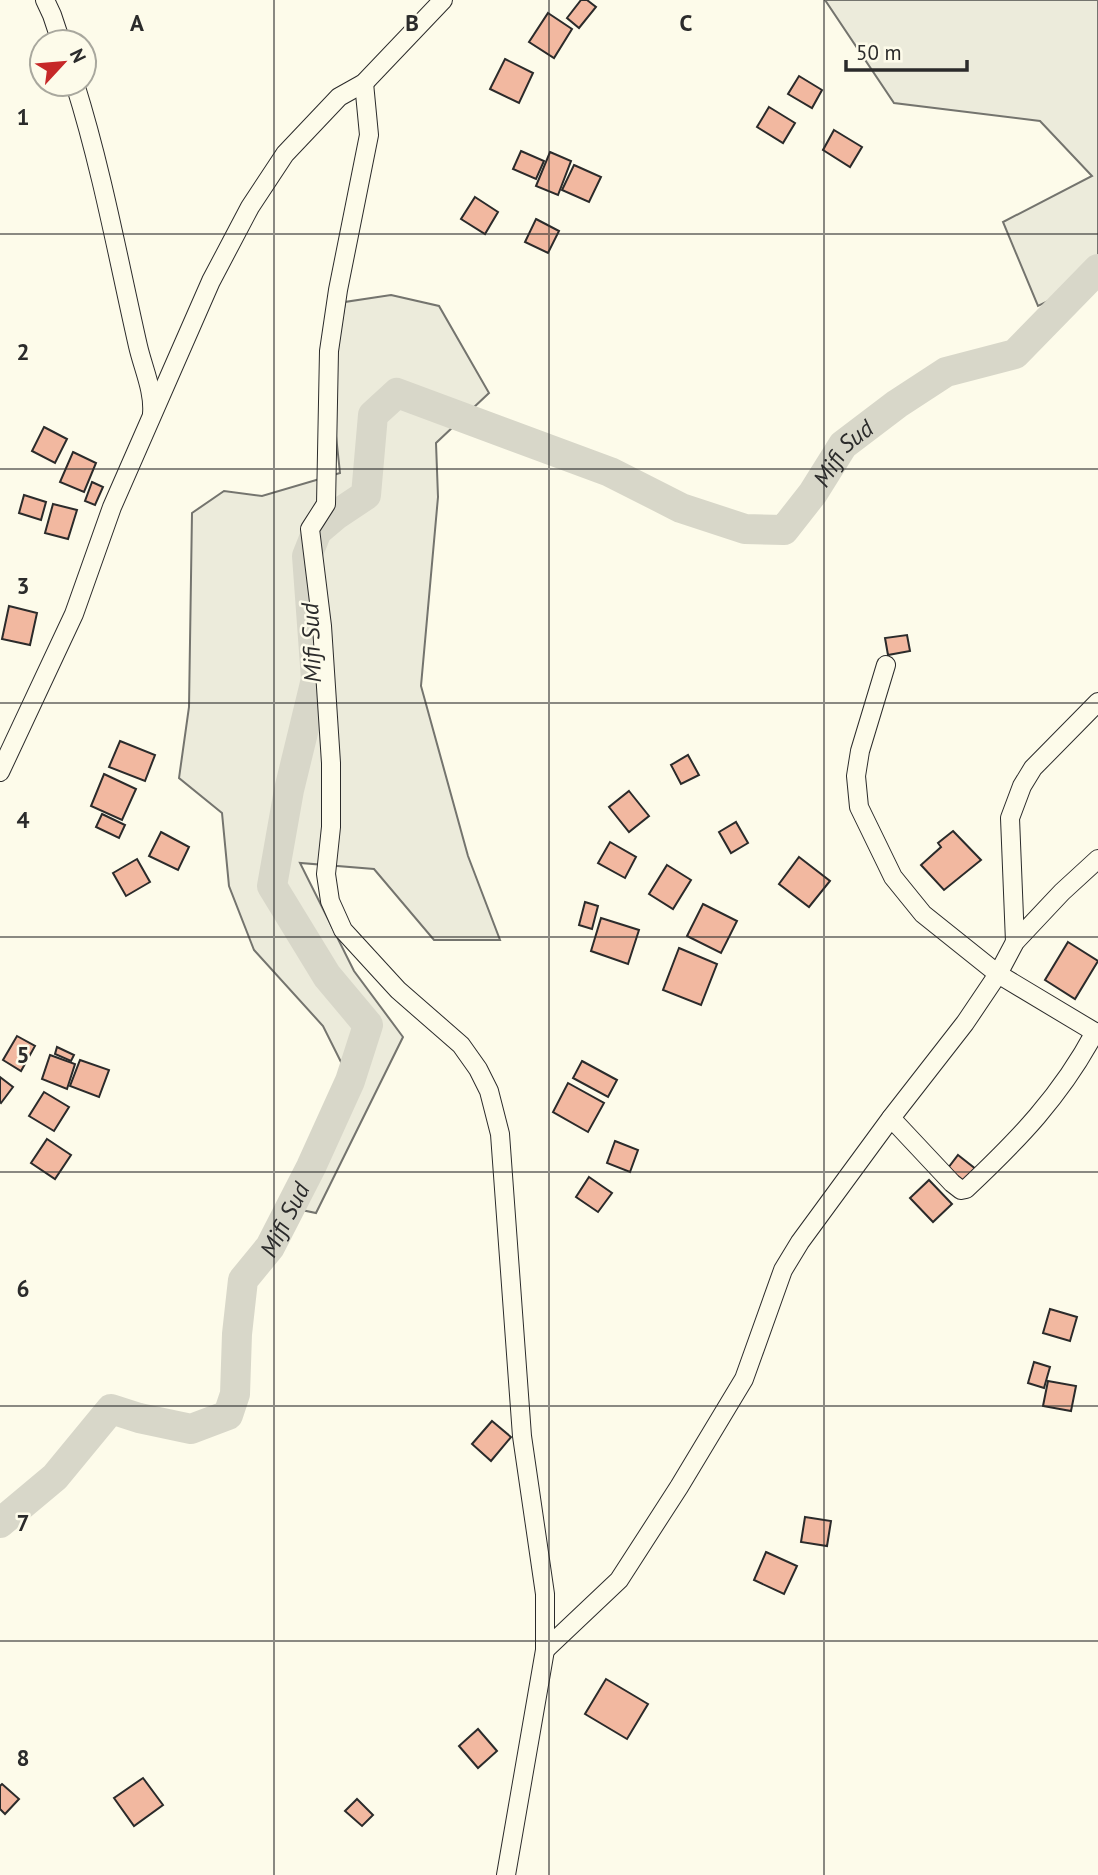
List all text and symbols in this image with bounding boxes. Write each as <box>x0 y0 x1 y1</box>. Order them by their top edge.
text: A <box>130 8 144 37</box>
text: B <box>405 8 419 37</box>
text: C <box>680 8 693 37</box>
north arrow <box>28 28 98 98</box>
scale bar <box>846 28 967 72</box>
text: 50 m <box>856 39 902 66</box>
text: N <box>65 45 92 66</box>
text: 1 <box>16 102 30 131</box>
text: 2 <box>16 337 30 366</box>
water label: Mifi Sud <box>806 412 880 492</box>
text: 3 <box>16 571 30 600</box>
water label: Mifi Sud <box>294 602 328 683</box>
text: 4 <box>16 805 30 834</box>
text: 5 <box>16 1040 30 1069</box>
water label: Mifi Sud <box>252 1176 316 1262</box>
text: 6 <box>16 1274 30 1303</box>
text: 7 <box>16 1508 30 1537</box>
text: 8 <box>16 1743 30 1772</box>

